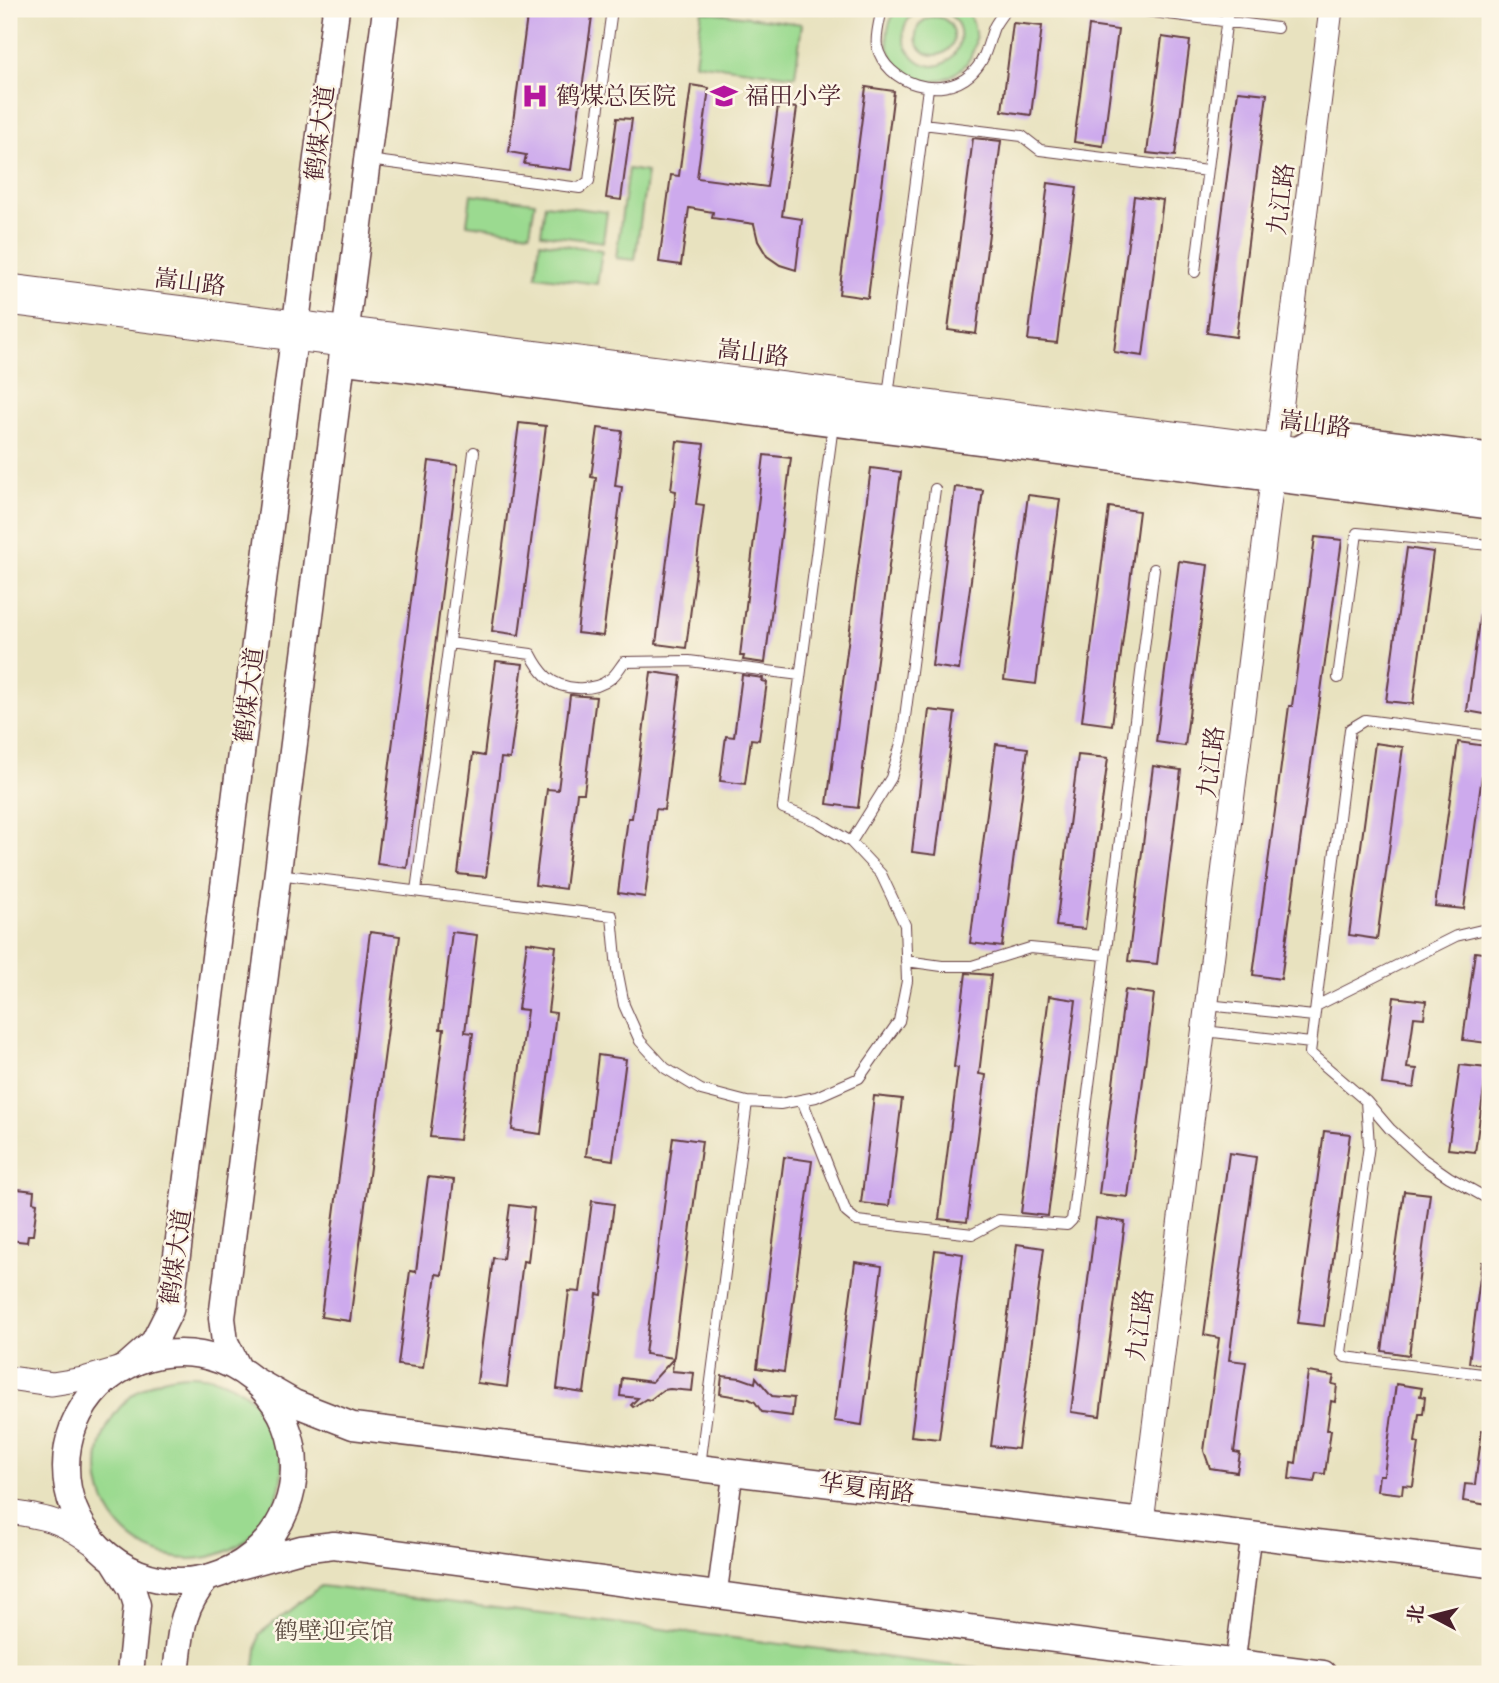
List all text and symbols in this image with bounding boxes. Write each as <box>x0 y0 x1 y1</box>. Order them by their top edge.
hospital icon: 鹤煤总医院 <box>520 81 550 111</box>
place label: 鹤煤总医院 <box>556 81 676 110</box>
school or university icon: 福田小学 <box>709 81 739 111</box>
place label: 福田小学 <box>745 81 841 110</box>
street label: 鹤煤大道 <box>299 84 340 182</box>
street label: 九江路 <box>1262 161 1299 236</box>
street label: 嵩山路 <box>153 263 228 300</box>
street label: 嵩山路 <box>716 334 791 371</box>
street label: 嵩山路 <box>1278 405 1353 442</box>
street label: 鹤煤大道 <box>228 646 269 744</box>
street label: 九江路 <box>1192 724 1229 799</box>
street label: 鹤煤大道 <box>154 1207 197 1306</box>
street label: 九江路 <box>1121 1287 1158 1362</box>
street label: 华夏南路 <box>818 1467 916 1508</box>
north arrow <box>1398 1582 1468 1652</box>
text: 北 <box>1403 1603 1428 1625</box>
park label: 鹤壁迎宾馆 <box>274 1616 394 1645</box>

